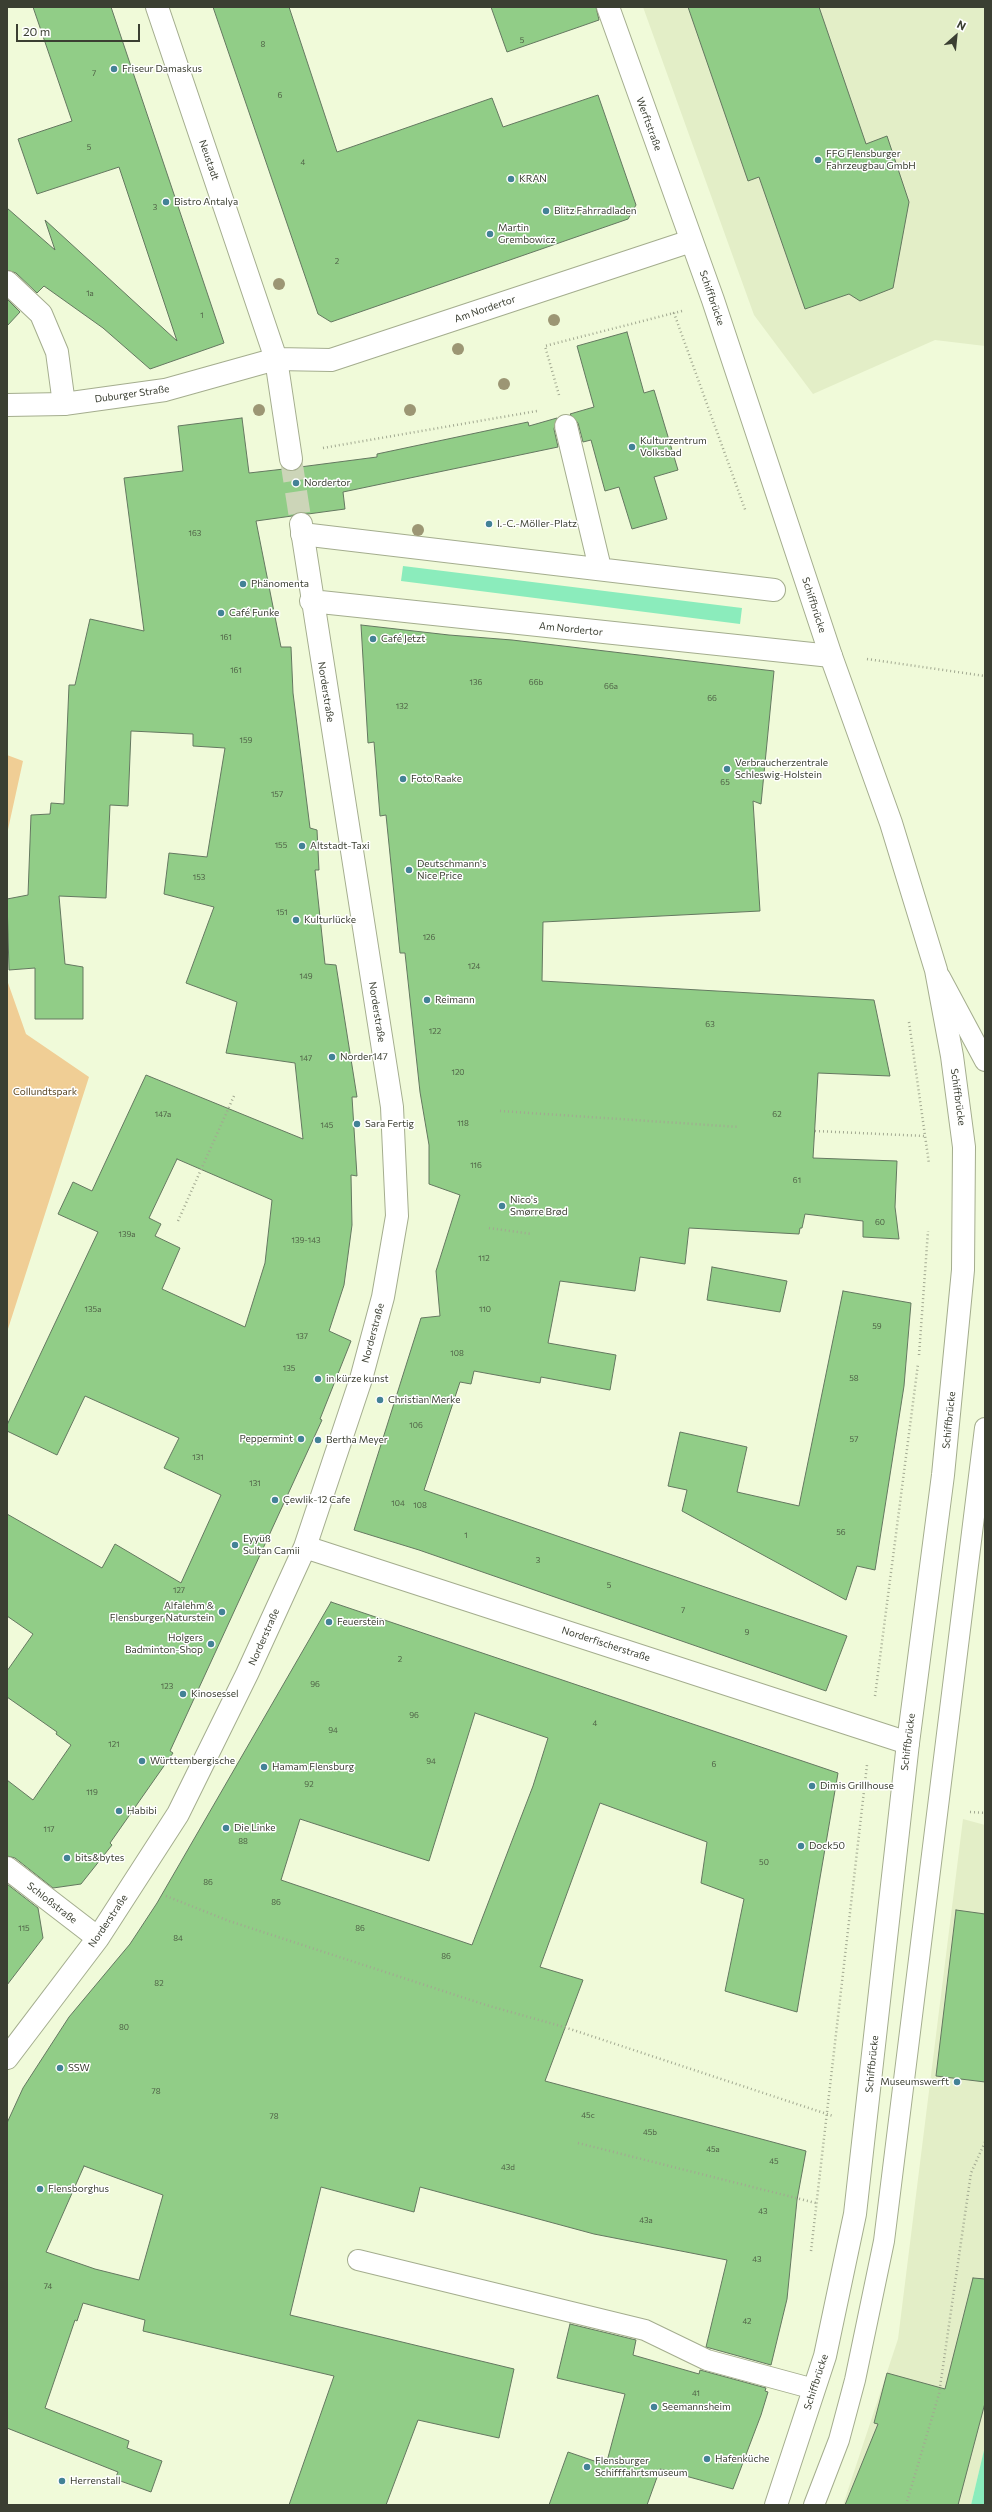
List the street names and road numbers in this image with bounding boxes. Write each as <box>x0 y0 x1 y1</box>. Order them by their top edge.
street label: Werftstraße <box>634 96 664 152</box>
street label: Neustadt <box>196 138 222 182</box>
street label: Schiffbrücke <box>697 269 727 327</box>
street label: Am Nordertor <box>453 293 517 325</box>
street label: Duburger Straße <box>94 383 170 405</box>
street label: Schiffbrücke <box>799 576 829 634</box>
street label: Am Nordertor <box>539 620 603 638</box>
street label: Norderstraße <box>315 661 337 723</box>
street label: Norderstraße <box>366 981 388 1043</box>
street label: Schiffbrücke <box>948 1068 968 1126</box>
street label: Norderstraße <box>359 1302 387 1364</box>
street label: Schiffbrücke <box>940 1391 958 1449</box>
street label: Norderstraße <box>246 1607 282 1667</box>
street label: Norderfischerstraße <box>560 1624 652 1664</box>
street label: Schiffbrücke <box>899 1713 917 1771</box>
street label: Schloßstraße <box>25 1880 79 1926</box>
street label: Norderstraße <box>86 1892 130 1950</box>
street label: Schiffbrücke <box>863 2035 881 2093</box>
street label: Schiffbrücke <box>801 2353 831 2411</box>

